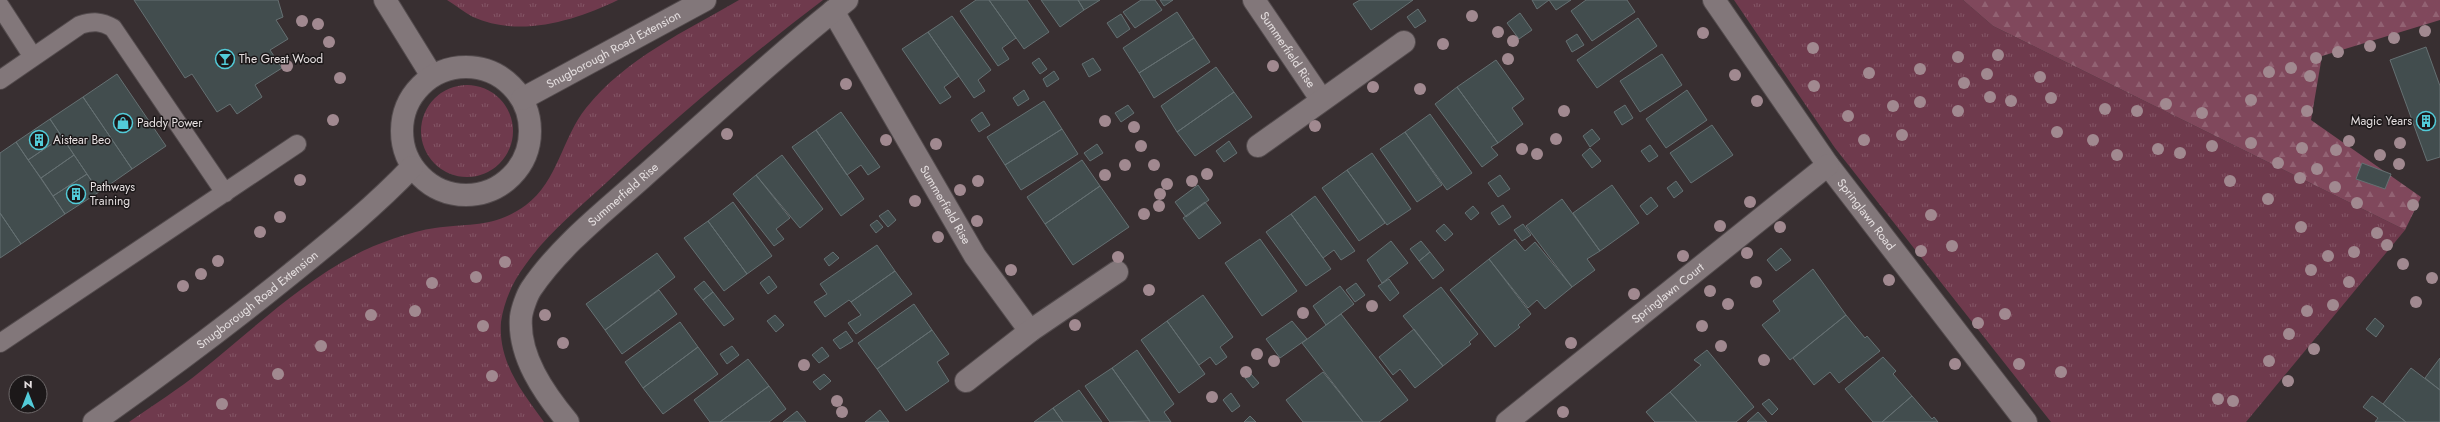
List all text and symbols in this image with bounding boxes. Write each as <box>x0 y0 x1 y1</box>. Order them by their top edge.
street label: Snugborough Road Extension <box>543 6 684 93</box>
street label: Summerfield Rise <box>1255 8 1320 92</box>
bar icon: The Great Wood <box>214 48 236 70</box>
place label: The Great Wood <box>239 50 323 68</box>
building icon: Magic Years <box>2415 110 2437 132</box>
shop icon: Paddy Power <box>112 112 134 134</box>
place label: Magic Years <box>2351 112 2412 130</box>
place label: Paddy Power <box>137 114 203 132</box>
building icon: Aistear Beo <box>28 129 50 151</box>
place label: Aistear Beo <box>53 131 111 149</box>
street label: Summerfield Rise <box>584 159 662 231</box>
street label: Summerfield Rise <box>915 162 975 248</box>
street label: Springlawn Road <box>1833 175 1900 254</box>
place label: Pathways Training <box>90 178 135 210</box>
building icon: Pathways Training <box>65 183 87 205</box>
street label: Snugborough Road Extension <box>193 246 322 353</box>
street label: Springlawn Court <box>1628 258 1708 328</box>
north arrow <box>8 374 48 414</box>
text: N <box>24 376 32 392</box>

